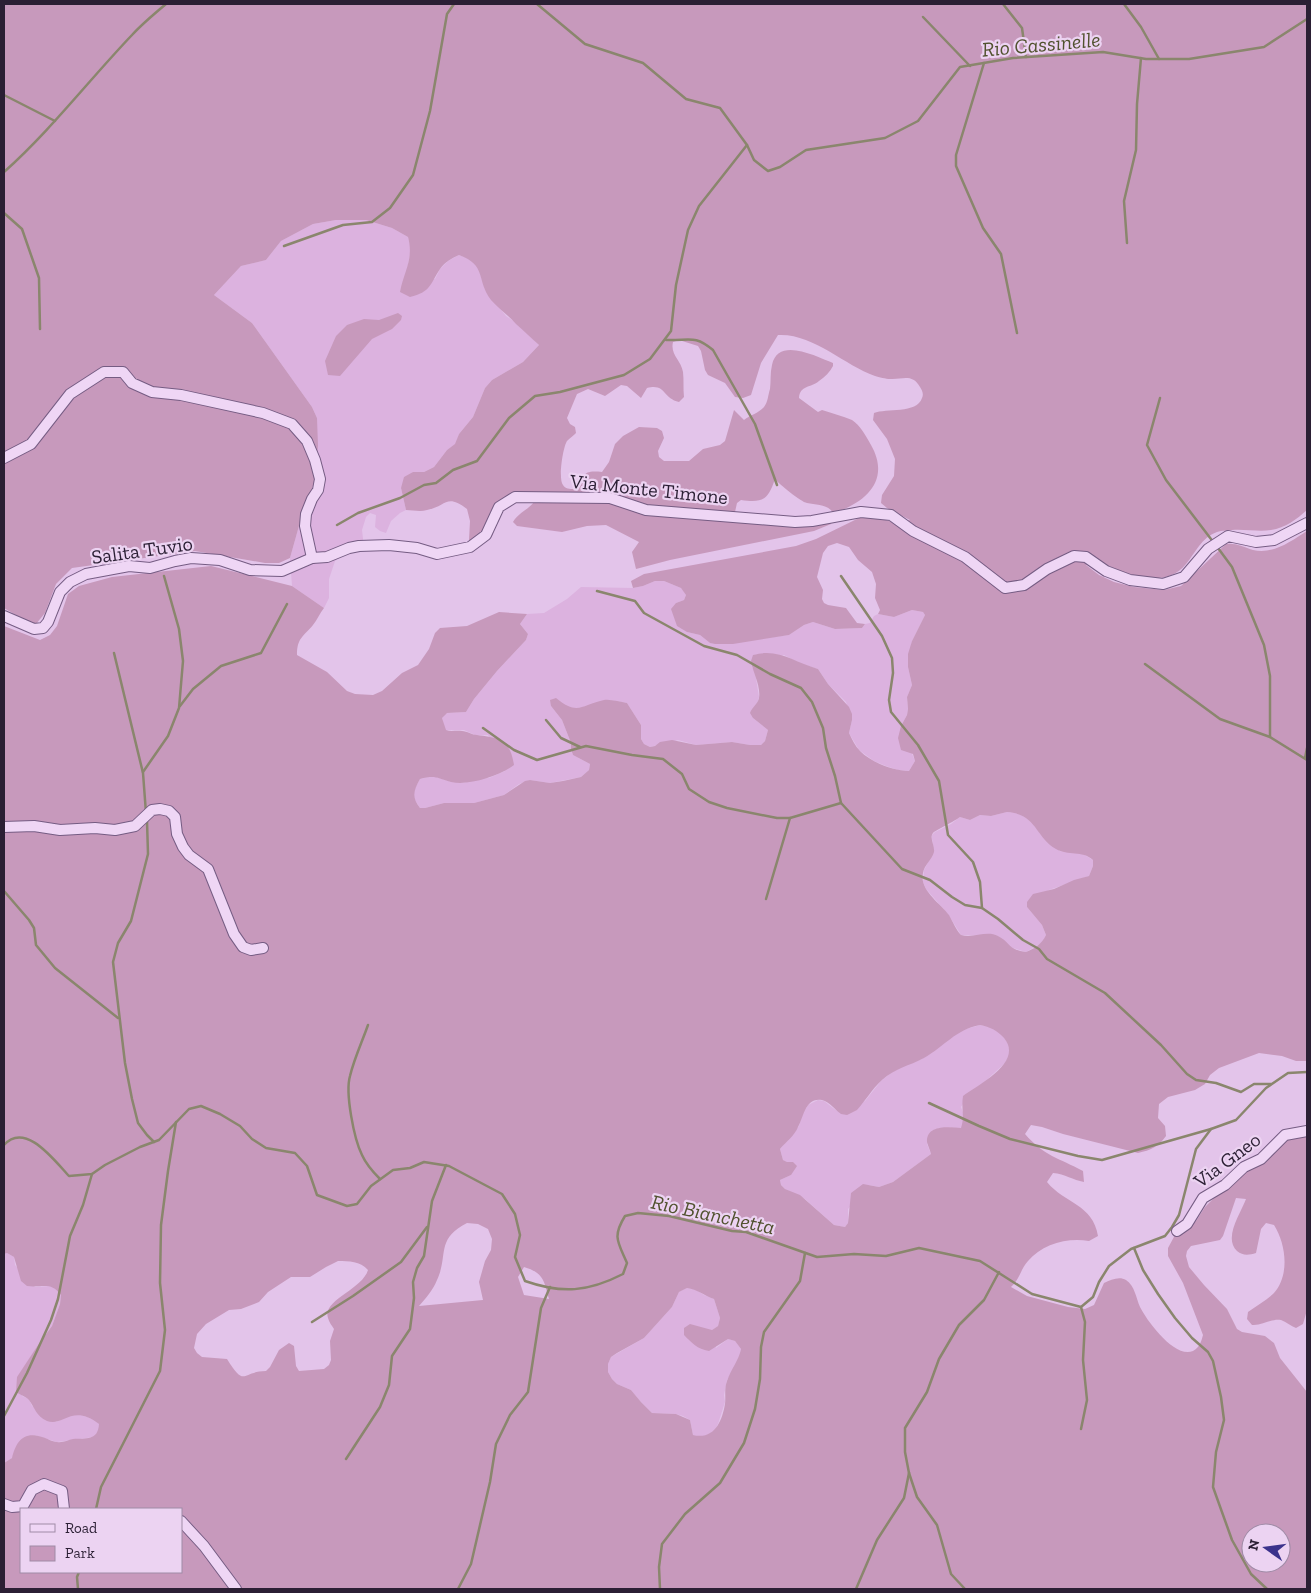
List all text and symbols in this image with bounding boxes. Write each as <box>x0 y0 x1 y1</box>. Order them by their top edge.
water label: Rio Cassinelle <box>981 26 1101 62</box>
street label: Via Monte Timone <box>568 469 729 509</box>
street label: Salita Tuvio <box>90 531 194 569</box>
street label: Via Gneo <box>1188 1127 1265 1193</box>
water label: Rio Bianchetta <box>649 1189 777 1239</box>
legend <box>20 1508 182 1573</box>
text: Road <box>65 1519 98 1537</box>
north arrow <box>1241 1523 1291 1573</box>
text: N <box>1244 1537 1263 1552</box>
text: Park <box>65 1544 95 1562</box>

